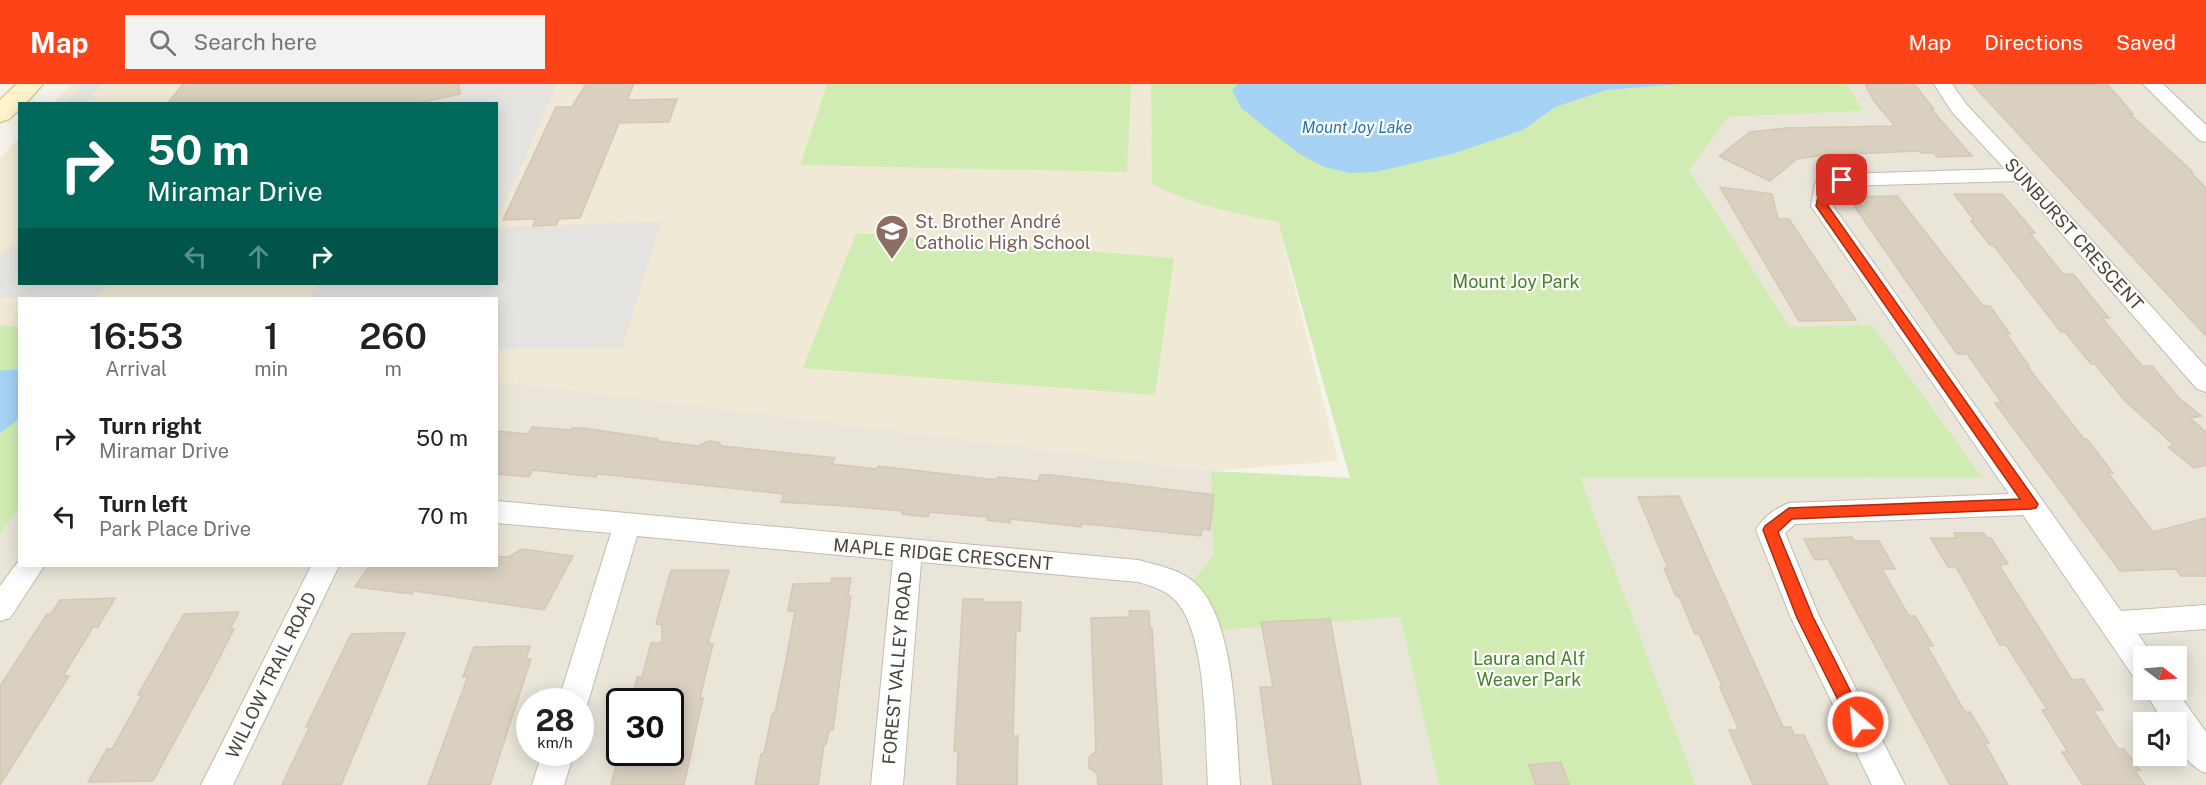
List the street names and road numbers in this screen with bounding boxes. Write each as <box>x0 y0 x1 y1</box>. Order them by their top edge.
street label: SUNBURST CRESCENT <box>2000 154 2148 315</box>
street label: MAPLE RIDGE CRESCENT <box>832 534 1054 574</box>
street label: FOREST VALLEY ROAD <box>878 571 916 765</box>
street label: WILLOW TRAIL ROAD <box>222 588 320 762</box>

